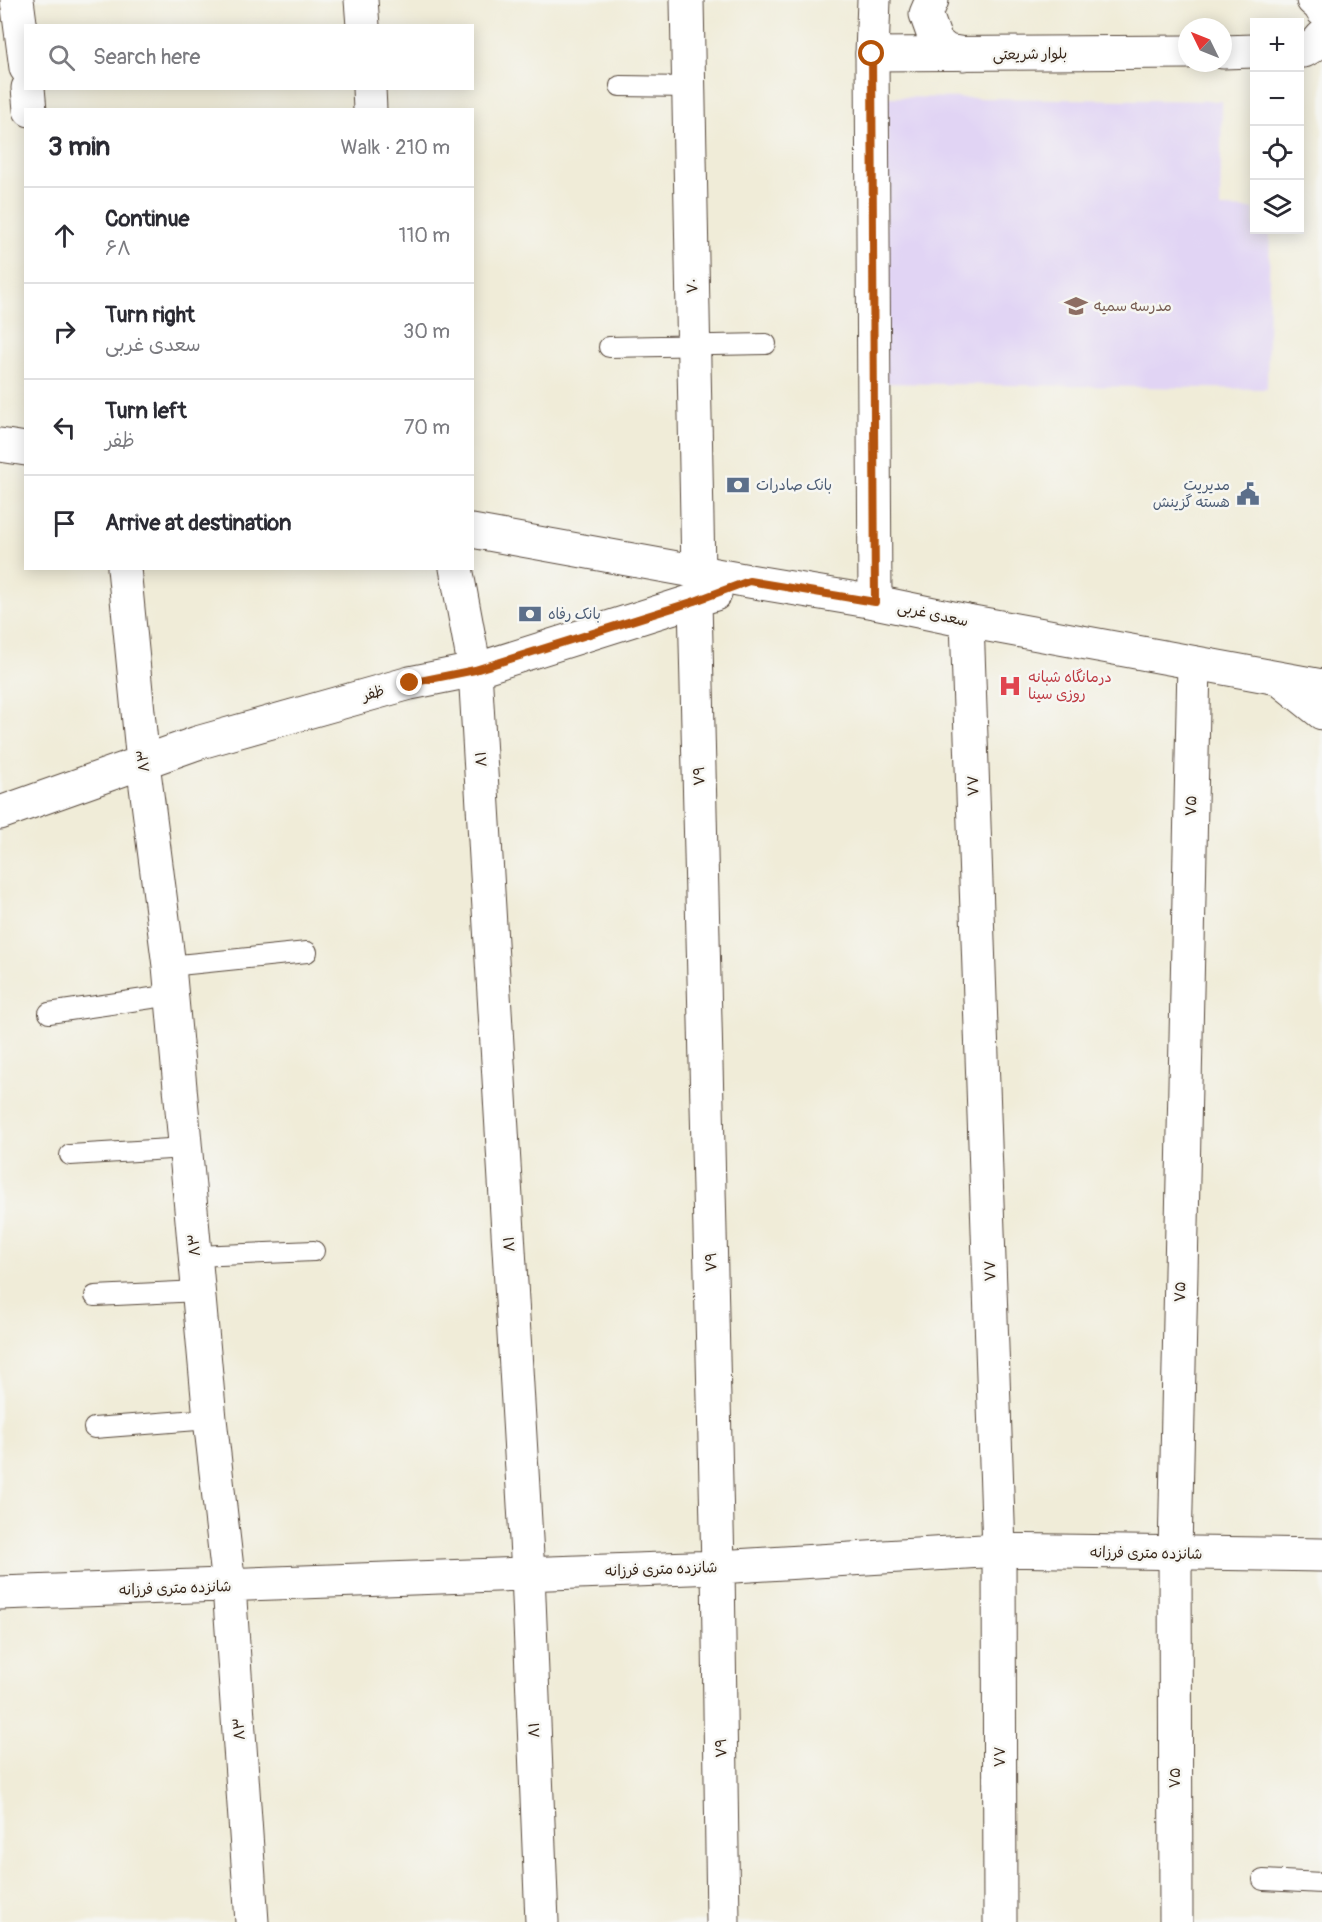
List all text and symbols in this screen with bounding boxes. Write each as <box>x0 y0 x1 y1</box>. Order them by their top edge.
north arrow <box>1178 18 1232 72</box>
map controls <box>1250 18 1304 234</box>
button: + <box>1250 18 1304 72</box>
search box <box>24 24 474 90</box>
route start <box>858 40 884 66</box>
icon: search <box>45 41 78 74</box>
text: Search here <box>93 43 200 71</box>
street label: بلوار شریعتی <box>993 44 1067 65</box>
button: − <box>1250 72 1304 126</box>
button: locate <box>1250 126 1304 180</box>
text: 3 min <box>48 131 110 163</box>
text: Walk · 210 m <box>341 135 450 160</box>
button: layers <box>1250 180 1304 234</box>
text: Continue <box>105 205 189 233</box>
icon: ahead <box>48 219 81 252</box>
text: 110 m <box>399 223 450 248</box>
text: ۶۸ <box>105 236 131 261</box>
street label: ۷۰ <box>683 278 702 294</box>
school or university icon: مدرسه سمیه <box>1063 293 1089 319</box>
place label: مدرسه سمیه <box>1094 297 1172 316</box>
text: Turn right <box>105 301 195 329</box>
icon: right <box>48 315 81 348</box>
text: 30 m <box>403 319 450 344</box>
text: سعدی غربی <box>105 332 201 357</box>
text: Turn left <box>105 397 187 425</box>
icon: left <box>48 411 81 444</box>
text: 70 m <box>404 415 450 440</box>
text: ظفر <box>105 428 135 453</box>
bank icon: بانک صادرات <box>725 472 751 498</box>
place label: بانک صادرات <box>756 476 832 495</box>
place label: مدیریت هسته گزینش <box>1153 476 1230 512</box>
public building icon: مدیریت هسته گزینش <box>1235 481 1261 507</box>
icon: arrive <box>48 507 81 540</box>
text: Arrive at destination <box>105 509 291 537</box>
street label: سعدی غربی <box>896 598 970 631</box>
bank icon: بانک رفاه <box>517 601 543 627</box>
place label: بانک رفاه <box>548 605 601 624</box>
place label: درمانگاه شبانه روزی سینا <box>1028 668 1112 704</box>
route end <box>396 669 422 695</box>
hospital icon: درمانگاه شبانه روزی سینا <box>997 673 1023 699</box>
street label: ظفر <box>358 681 386 706</box>
street label: ۸۳ <box>133 749 154 773</box>
street label: ۸۱ <box>472 751 491 767</box>
street label: ۷۹ <box>690 766 709 786</box>
street label: ۷۷ <box>964 775 983 797</box>
street label: ۷۵ <box>1182 795 1201 817</box>
street label: ۸۳ <box>184 1233 205 1257</box>
street label: ۸۱ <box>500 1236 519 1252</box>
street label: ۷۹ <box>702 1252 721 1272</box>
street label: ۷۷ <box>981 1260 1000 1282</box>
street label: ۷۵ <box>1171 1281 1190 1303</box>
street label: شانزده متری فرزانه <box>1089 1543 1203 1564</box>
street label: شانزده متری فرزانه <box>604 1558 718 1581</box>
street label: شانزده متری فرزانه <box>118 1577 232 1600</box>
street label: ۸۳ <box>229 1717 250 1741</box>
street label: ۸۱ <box>525 1722 544 1738</box>
street label: ۷۹ <box>712 1738 731 1758</box>
street label: ۷۷ <box>991 1746 1010 1768</box>
street label: ۷۵ <box>1166 1768 1185 1788</box>

